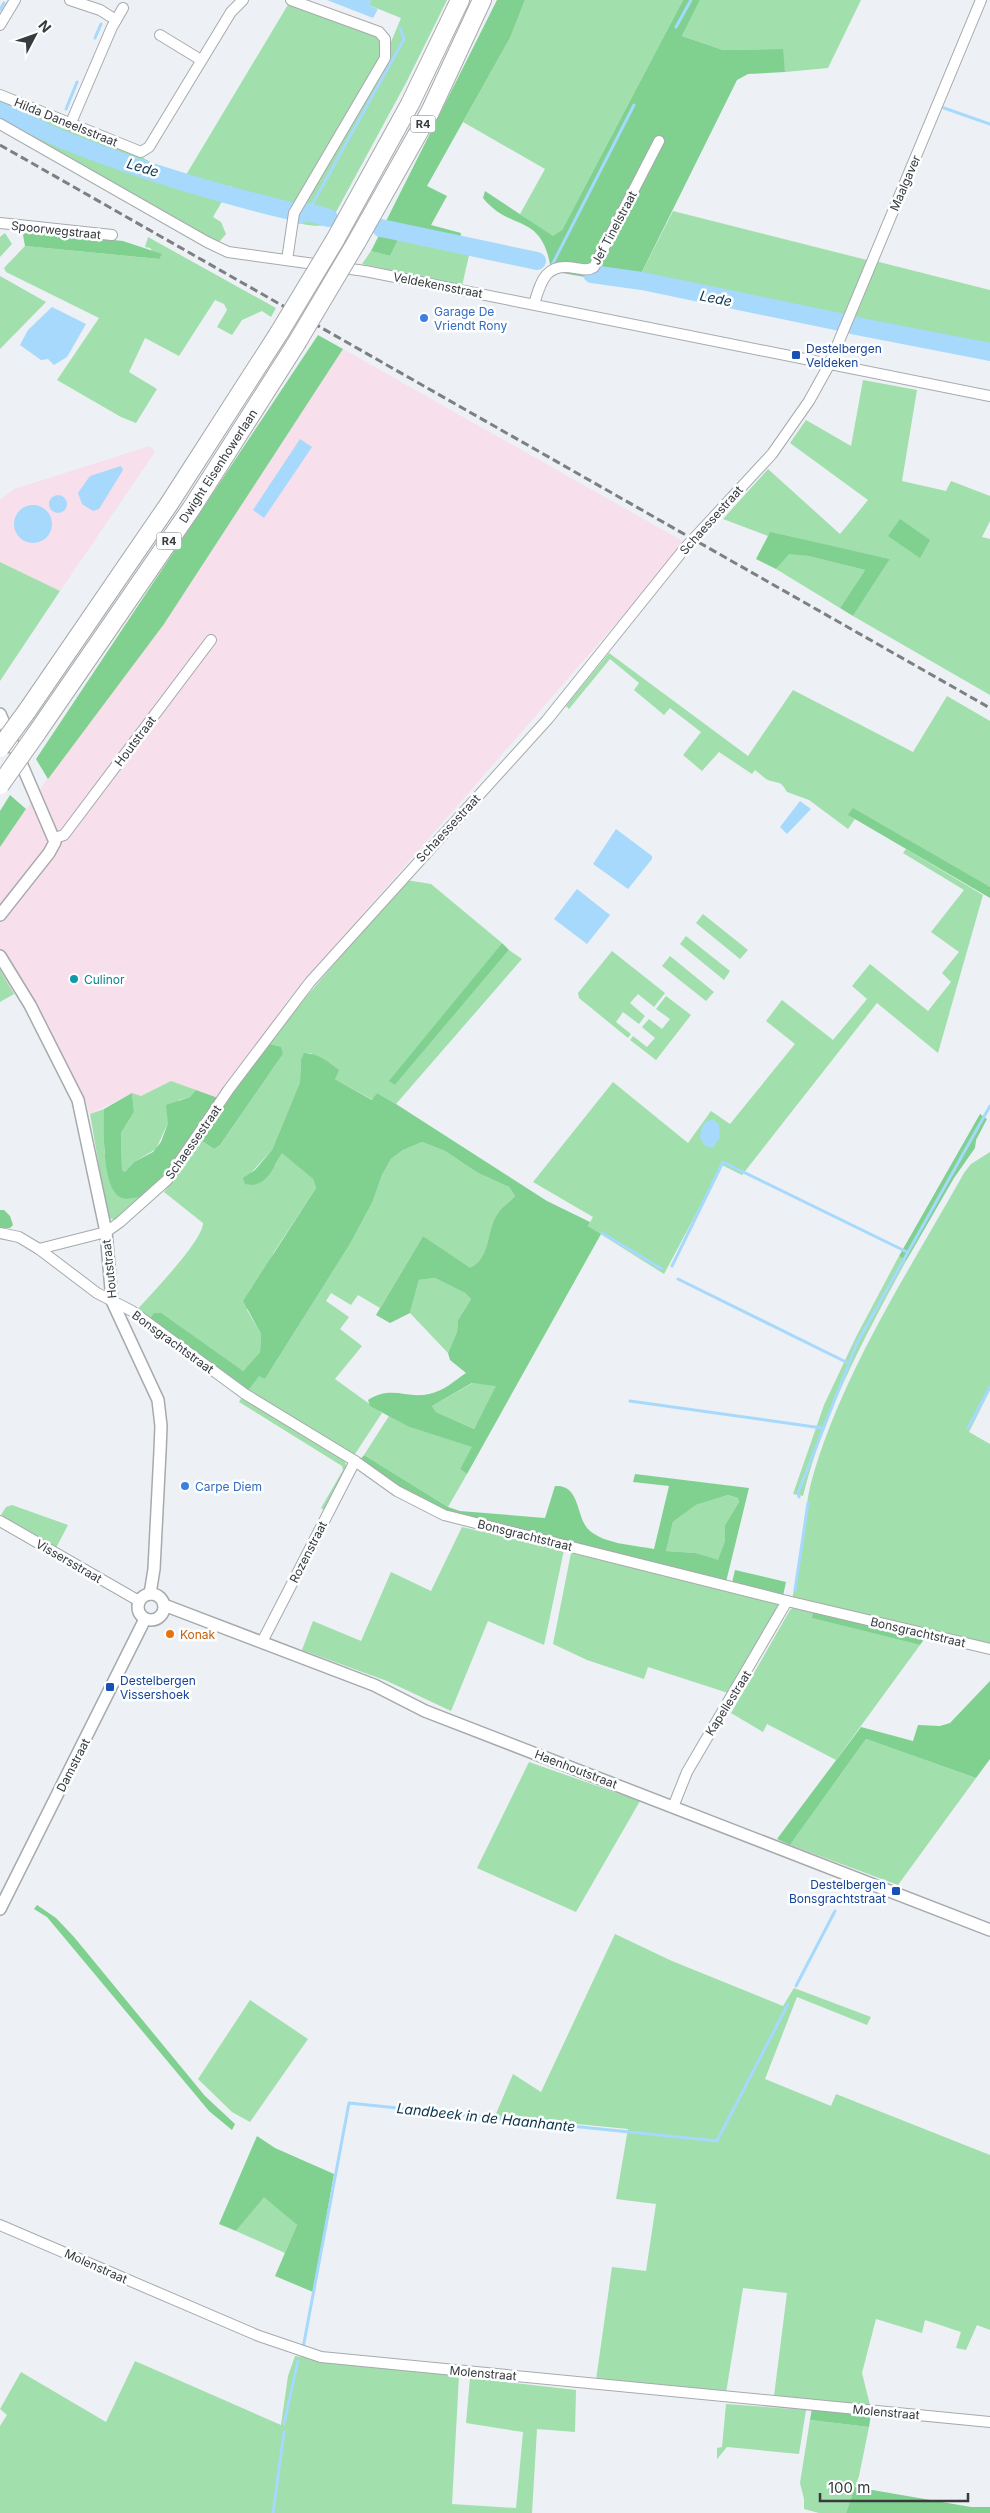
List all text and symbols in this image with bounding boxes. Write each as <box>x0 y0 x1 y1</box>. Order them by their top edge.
north arrow <box>10 10 60 60</box>
text: N <box>35 17 55 36</box>
street label: Hilda Daneelsstraat <box>12 94 120 150</box>
road number: R4 <box>410 116 436 132</box>
street label: Maalgaver <box>887 152 924 213</box>
water label: Lede <box>125 154 161 180</box>
street label: Jef Tinelstraat <box>588 188 640 268</box>
street label: Spoorwegstraat <box>10 218 102 242</box>
street label: Veldekensstraat <box>392 269 484 301</box>
water label: Lede <box>698 287 734 309</box>
place label: Garage De Vriendt Rony <box>434 304 507 333</box>
marker: Garage De Vriendt Rony <box>418 312 430 324</box>
place label: Destelbergen Veldeken <box>806 341 882 370</box>
marker: Destelbergen Veldeken <box>790 349 802 361</box>
street label: Dwight Eisenhowerlaan <box>176 406 260 526</box>
street label: Schaessestraat <box>676 483 746 557</box>
road number: R4 <box>156 532 182 550</box>
street label: Houtstraat <box>111 713 159 769</box>
street label: Schaessestraat <box>413 791 483 865</box>
place label: Culinor <box>84 972 125 987</box>
marker: Culinor <box>68 973 80 985</box>
street label: Schaessestraat <box>162 1102 224 1182</box>
street label: Houtstraat <box>98 1239 120 1299</box>
street label: Bonsgrachtstraat <box>129 1307 217 1377</box>
place label: Carpe Diem <box>195 1479 262 1494</box>
marker: Carpe Diem <box>179 1480 191 1492</box>
street label: Bonsgrachtstraat <box>476 1516 574 1554</box>
street label: Rozenstraat <box>286 1519 330 1585</box>
street label: Vissersstraat <box>33 1536 105 1586</box>
street label: Bonsgrachtstraat <box>869 1614 967 1650</box>
place label: Konak <box>180 1627 216 1642</box>
marker: Konak <box>164 1628 176 1640</box>
street label: Kapellestraat <box>702 1668 754 1738</box>
place label: Destelbergen Vissershoek <box>120 1673 196 1702</box>
marker: Destelbergen Vissershoek <box>104 1681 116 1693</box>
street label: Damstraat <box>53 1736 93 1794</box>
street label: Haenhoutstraat <box>533 1746 619 1792</box>
place label: Destelbergen Bonsgrachtstraat <box>789 1877 886 1906</box>
marker: Destelbergen Bonsgrachtstraat <box>890 1885 902 1897</box>
water label: Landbeek in de Haanhante <box>396 2099 576 2135</box>
street label: Molenstraat <box>62 2245 130 2287</box>
street label: Molenstraat <box>449 2363 517 2383</box>
street label: Molenstraat <box>852 2402 920 2422</box>
scale bar <box>820 2470 968 2502</box>
text: 100 m <box>828 2478 870 2497</box>

